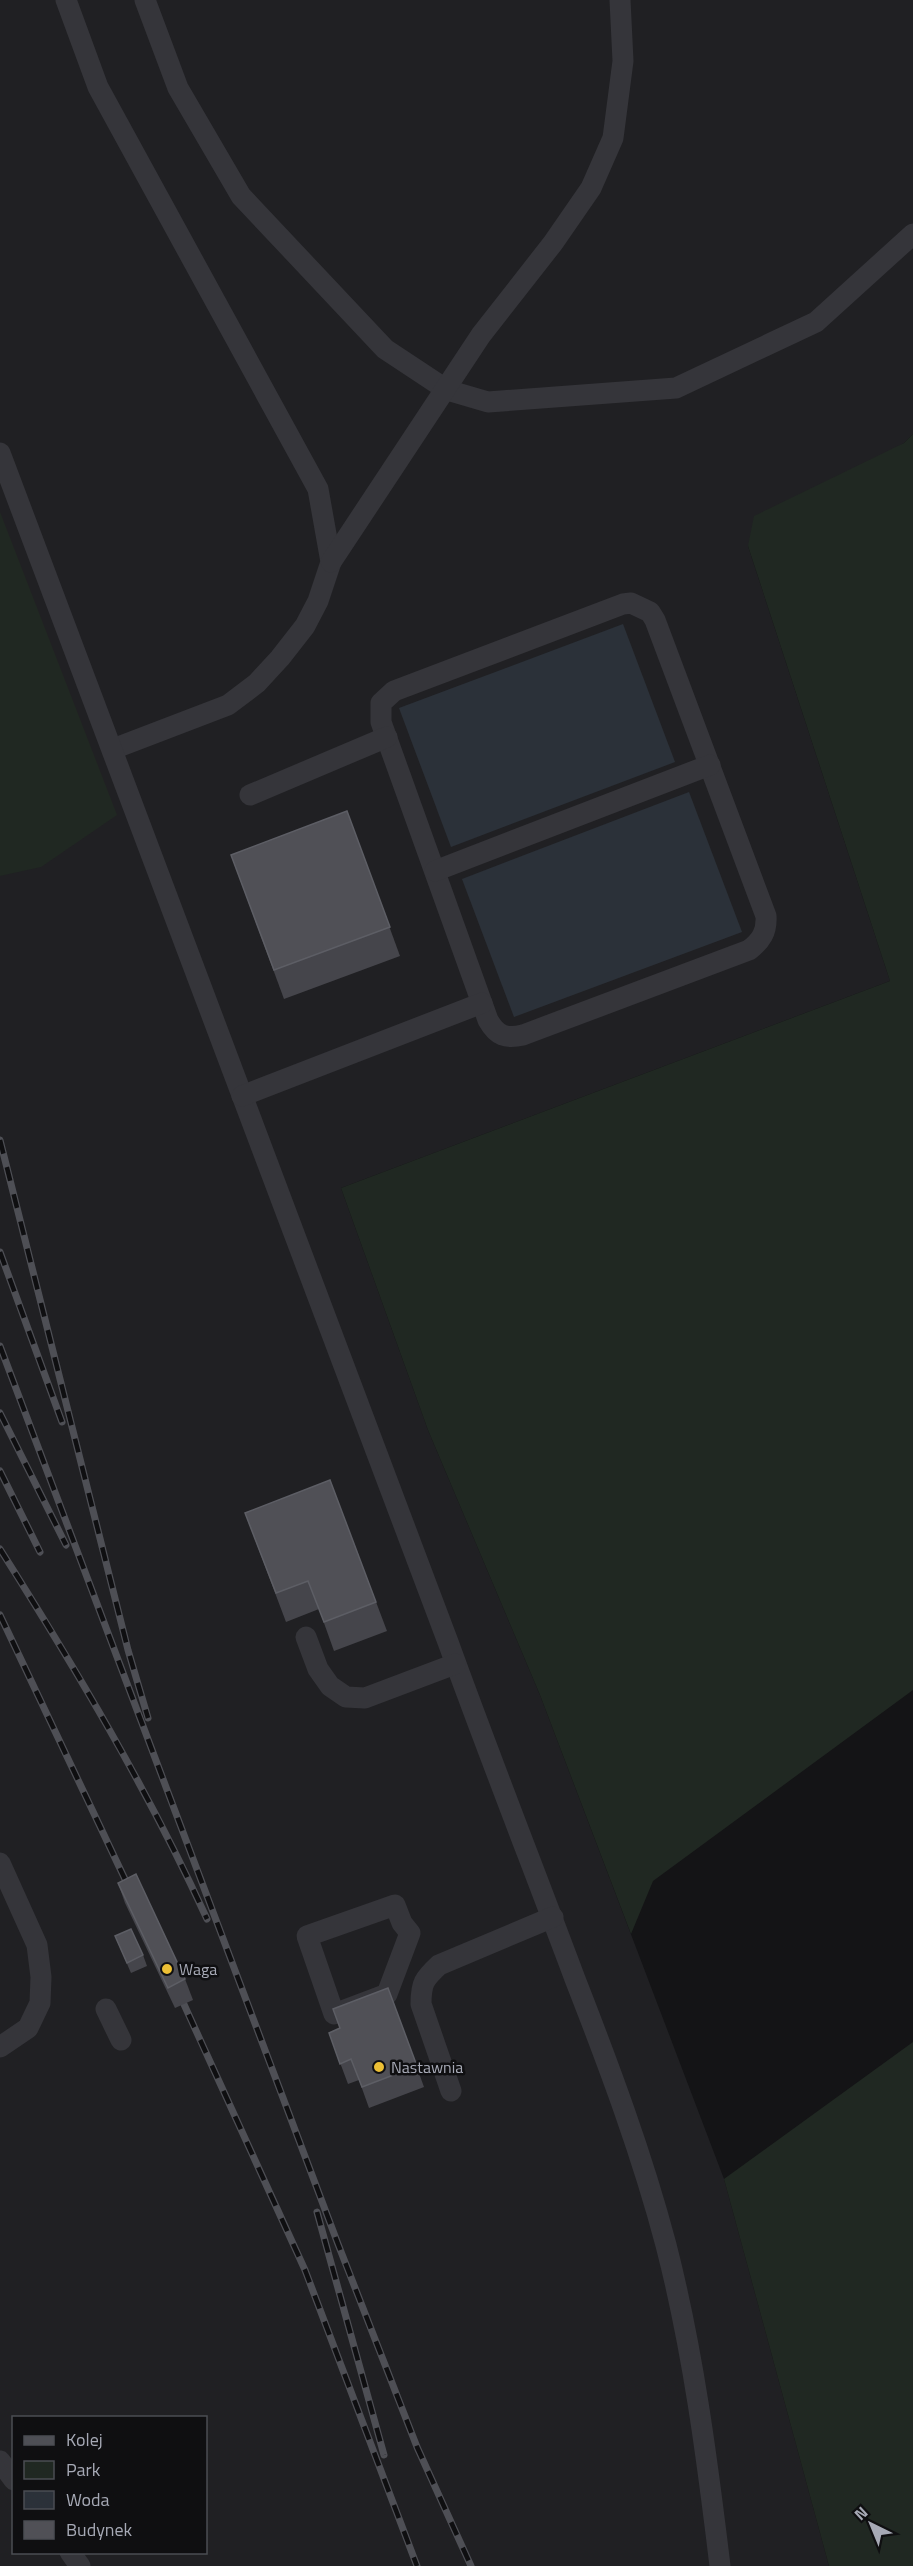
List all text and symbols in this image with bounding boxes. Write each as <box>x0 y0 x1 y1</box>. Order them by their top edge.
place label: Waga <box>179 1957 217 1981</box>
marker: Waga <box>160 1962 174 1976</box>
place label: Nastawnia <box>391 2055 463 2079</box>
marker: Nastawnia <box>372 2060 386 2074</box>
legend <box>12 2416 207 2554</box>
text: Kolej <box>66 2426 103 2453</box>
text: Park <box>66 2456 101 2483</box>
text: Woda <box>66 2486 110 2513</box>
north arrow <box>841 2494 901 2554</box>
text: N <box>849 2500 873 2526</box>
text: Budynek <box>66 2516 133 2543</box>

